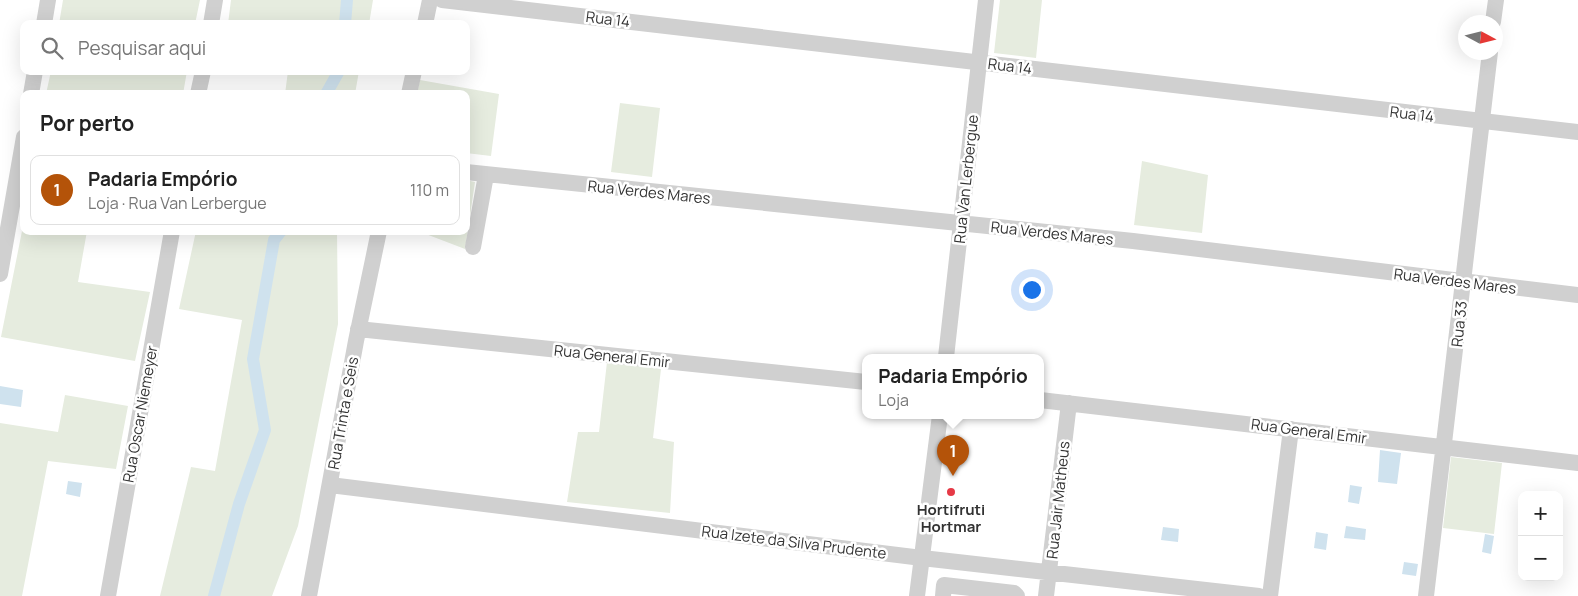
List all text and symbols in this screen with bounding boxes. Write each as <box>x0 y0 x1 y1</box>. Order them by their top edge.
street label: Rua 14 <box>585 6 631 32</box>
north arrow <box>1458 15 1503 60</box>
search box <box>20 20 470 75</box>
icon: search <box>38 34 66 62</box>
text: Pesquisar aqui <box>78 35 206 61</box>
street label: Rua 14 <box>987 53 1033 79</box>
street label: Rua 14 <box>1389 101 1435 127</box>
text: Por perto <box>40 109 134 137</box>
street label: Rua Van Lerbergue <box>949 113 983 244</box>
text: Padaria Empório <box>88 166 237 192</box>
street label: Rua Verdes Mares <box>587 175 712 209</box>
text: 1 <box>53 179 61 201</box>
text: 110 m <box>410 179 449 201</box>
text: Loja · Rua Van Lerbergue <box>88 192 267 214</box>
street label: Rua Verdes Mares <box>990 216 1115 250</box>
street label: Rua Verdes Mares <box>1393 263 1518 299</box>
your location <box>1019 277 1045 303</box>
street label: Rua 33 <box>1446 300 1472 348</box>
street label: Rua General Emir <box>553 339 672 373</box>
street label: Rua Oscar Niemeyer <box>118 343 162 484</box>
popup <box>862 354 1044 419</box>
street label: Rua Trinta e Seis <box>323 355 363 471</box>
text: Padaria Empório <box>878 363 1028 389</box>
text: Loja <box>878 389 909 411</box>
street label: Rua General Emir <box>1250 413 1369 449</box>
pin: 1 <box>937 435 969 476</box>
street label: Rua Jair Matheus <box>1041 440 1075 560</box>
marker: Hortifruti Hortmar <box>945 486 957 498</box>
map controls <box>1518 491 1563 581</box>
button: + <box>1518 491 1563 536</box>
place label: Hortifruti Hortmar <box>917 499 985 537</box>
street label: Rua Izete da Silva Prudente <box>700 520 888 564</box>
button: − <box>1518 536 1563 581</box>

